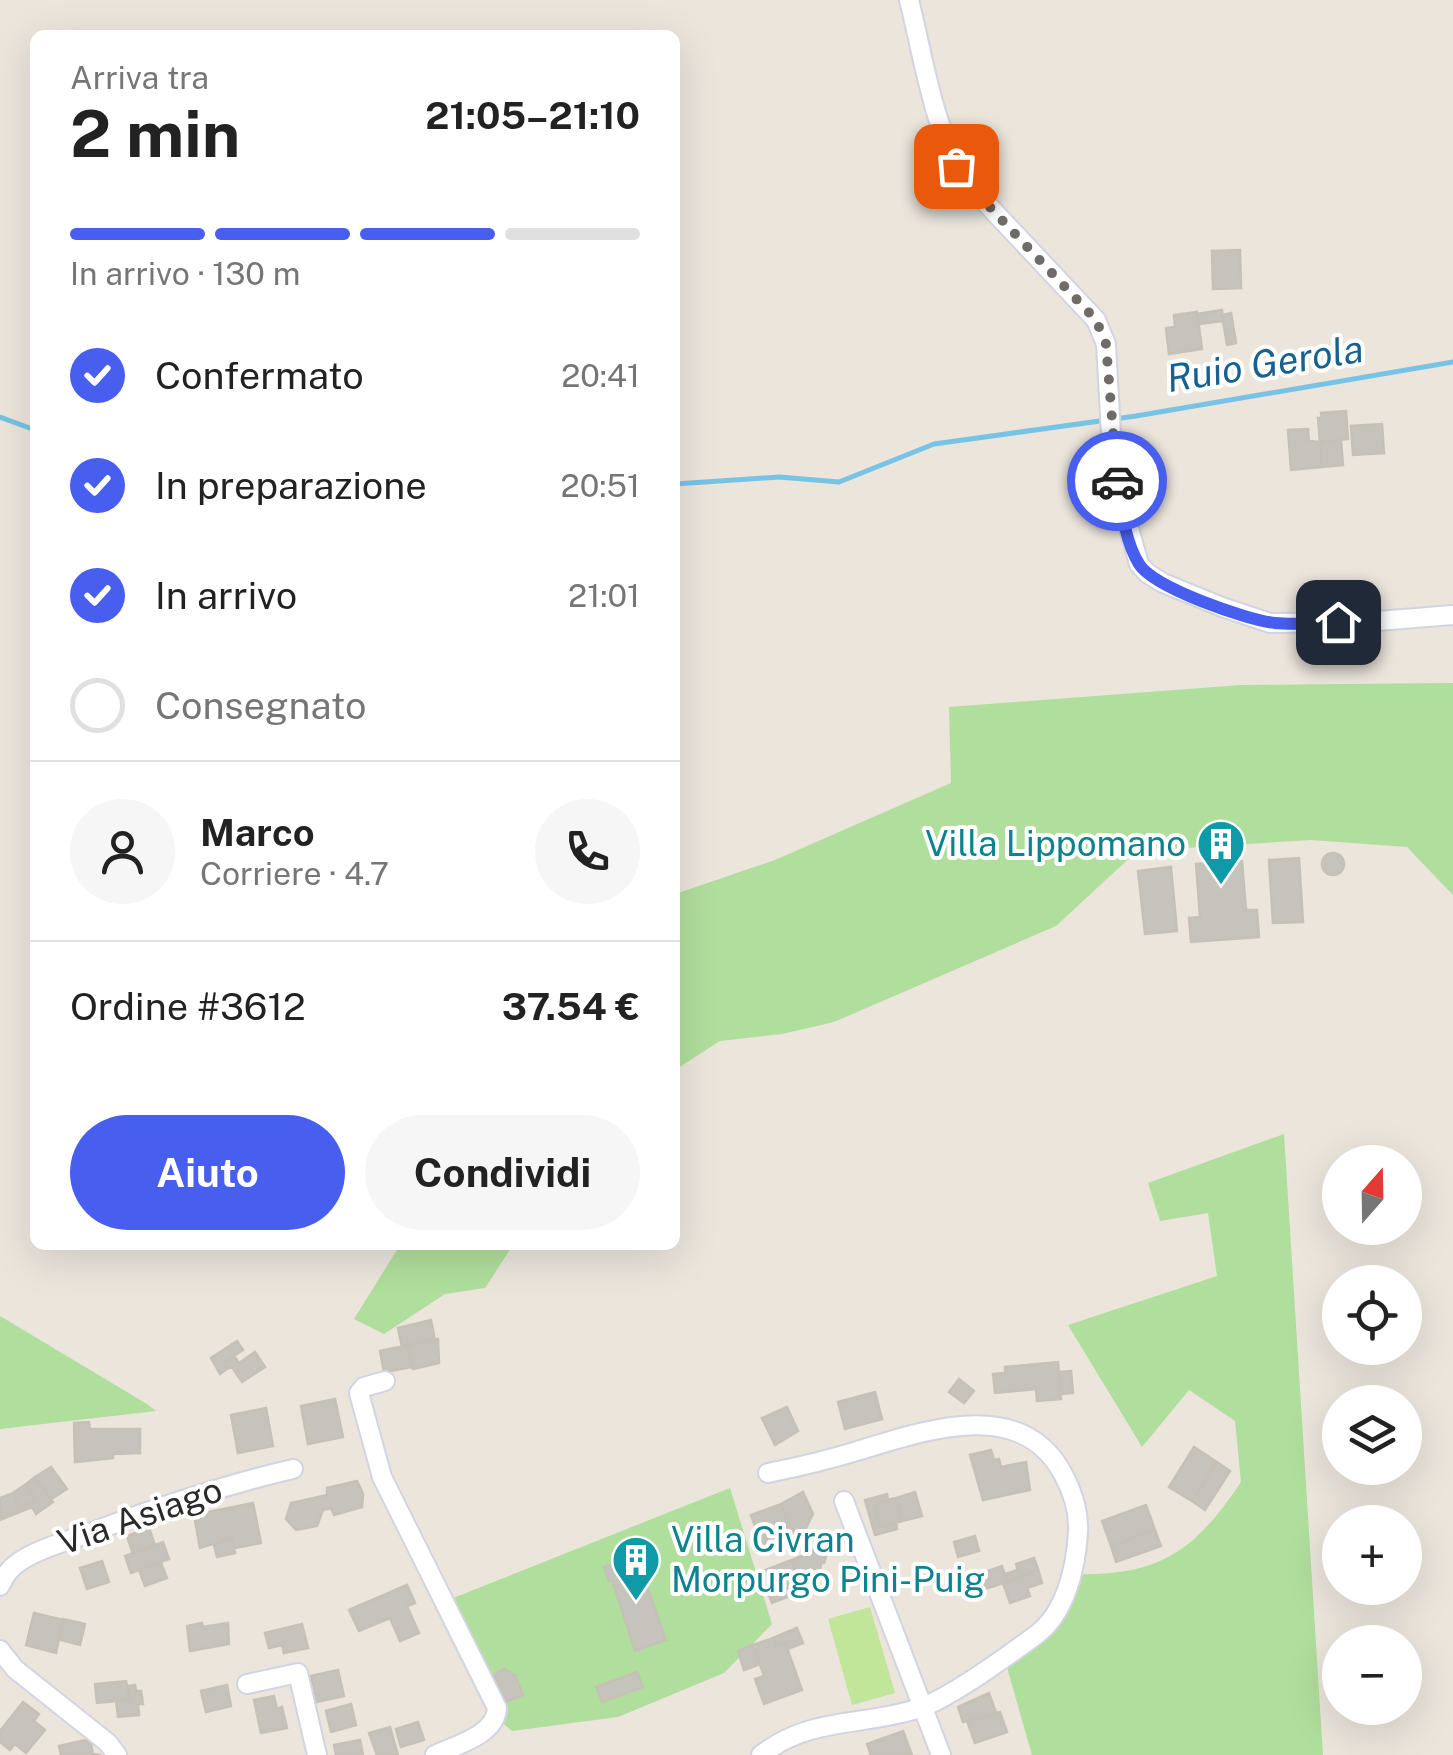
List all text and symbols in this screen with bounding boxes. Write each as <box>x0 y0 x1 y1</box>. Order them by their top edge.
text: Arriva tra <box>70 59 209 96</box>
text: 21:05–21:10 <box>425 93 640 138</box>
text: 2 min <box>70 95 240 172</box>
pin <box>914 124 999 209</box>
icon: bag <box>929 139 984 194</box>
text: In arrivo · 130 m <box>70 255 300 292</box>
water label: Ruio Gerola <box>1163 326 1366 401</box>
icon: check <box>70 348 125 403</box>
text: Confermato <box>155 353 364 398</box>
text: 20:41 <box>561 357 640 394</box>
courier <box>1067 431 1167 531</box>
icon: car <box>1090 454 1145 509</box>
icon: check <box>70 458 125 513</box>
text: In preparazione <box>155 463 427 508</box>
text: 20:51 <box>561 467 640 504</box>
icon: check <box>70 568 125 623</box>
text: In arrivo <box>155 573 297 618</box>
text: 21:01 <box>568 577 640 614</box>
pin <box>1296 580 1381 665</box>
icon: home <box>1311 595 1366 650</box>
text: Consegnato <box>155 683 366 728</box>
button: person <box>70 799 175 904</box>
button: phone <box>535 799 640 904</box>
text: Marco <box>200 810 315 855</box>
building icon: Villa Lippomano <box>1195 818 1247 886</box>
place label: Villa Lippomano <box>925 823 1186 864</box>
text: Corriere · 4.7 <box>200 855 389 892</box>
text: Ordine #3612 <box>70 984 306 1029</box>
text: 37.54 € <box>502 984 640 1029</box>
button: Aiuto <box>70 1115 345 1230</box>
button: Condividi <box>365 1115 640 1230</box>
north arrow <box>1322 1145 1422 1245</box>
map controls <box>1322 1145 1422 1725</box>
button: locate <box>1322 1265 1422 1365</box>
button: layers <box>1322 1385 1422 1485</box>
street label: Via Asiago <box>52 1468 227 1563</box>
button: + <box>1322 1505 1422 1605</box>
place label: Villa Civran Morpurgo Pini-Puig <box>671 1519 985 1600</box>
building icon: Villa Civran Morpurgo Pini-Puig <box>610 1534 662 1602</box>
button: − <box>1322 1625 1422 1725</box>

